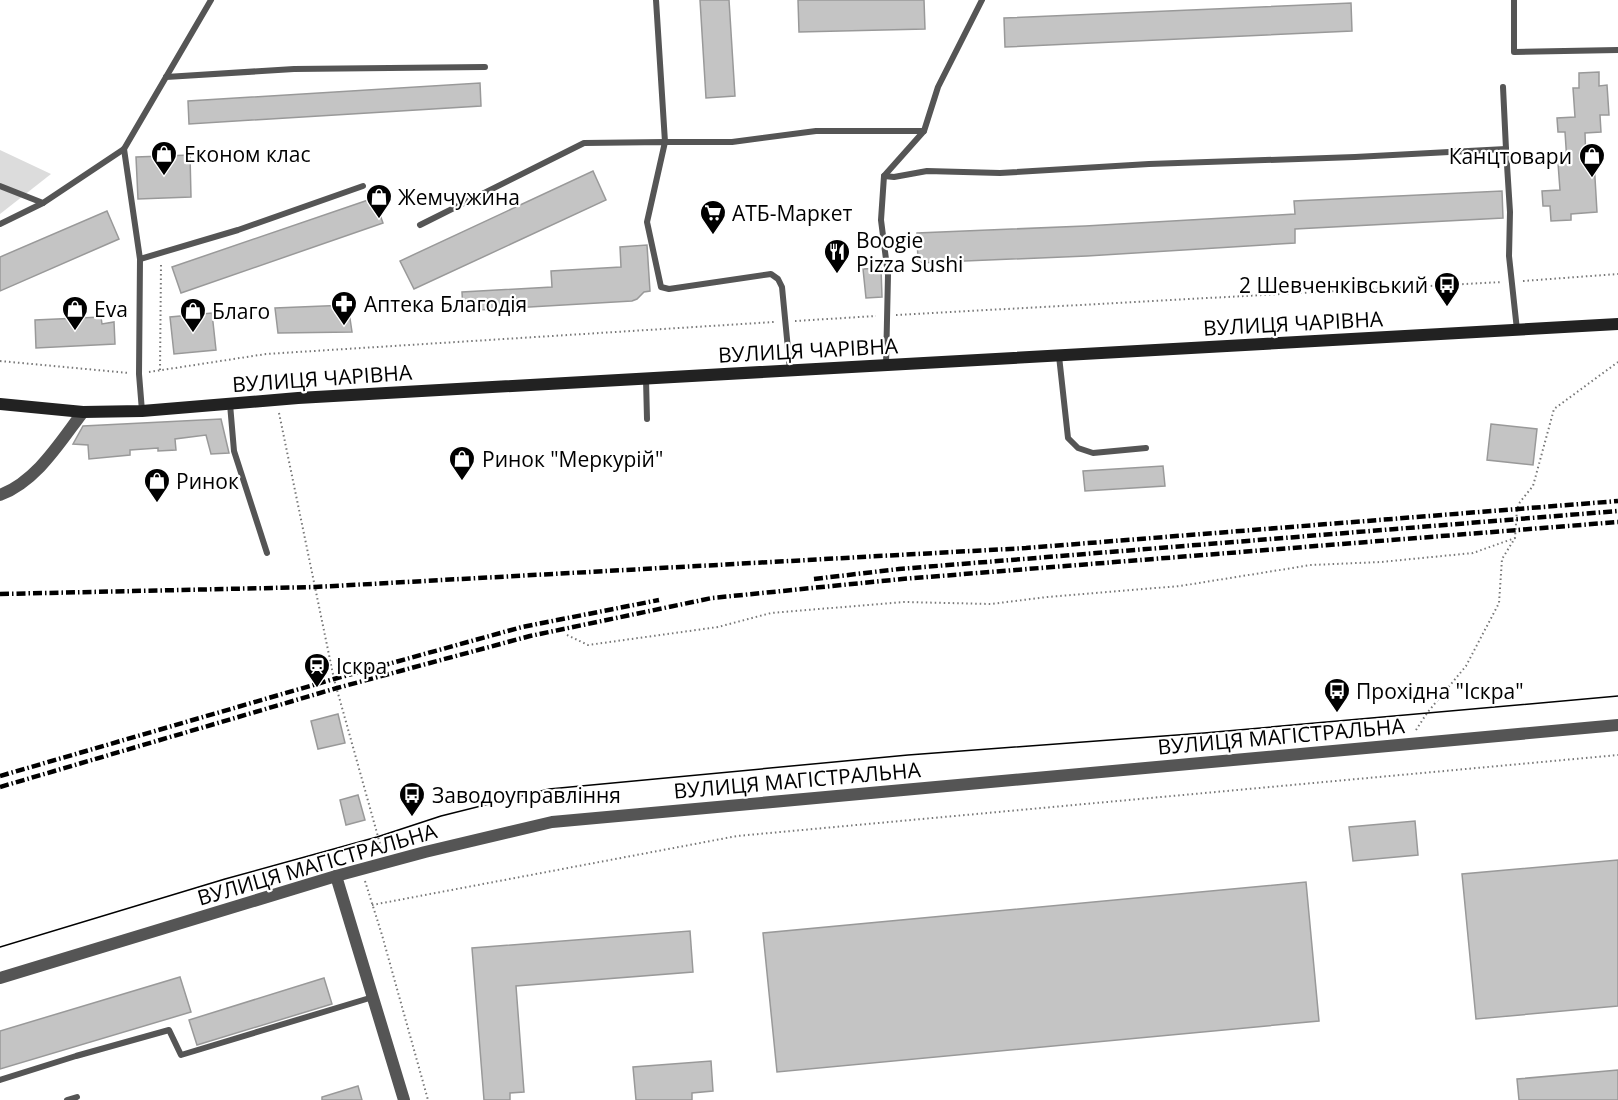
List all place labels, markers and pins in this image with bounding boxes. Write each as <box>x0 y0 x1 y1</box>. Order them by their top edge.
shop icon: Економ клас <box>149 139 179 177</box>
place label: Економ клас <box>184 140 311 168</box>
shop icon: Канцтовари <box>1577 141 1607 179</box>
place label: Канцтовари <box>1449 142 1572 170</box>
shop icon: Жемчужина <box>364 182 394 220</box>
place label: Жемчужина <box>398 183 520 211</box>
supermarket icon: АТБ-Маркет <box>698 198 728 236</box>
place label: АТБ-Маркет <box>732 199 852 227</box>
place label: Boogie Pizza Sushi <box>856 226 963 278</box>
restaurant icon: Boogie Pizza Sushi <box>822 237 852 275</box>
bus stop icon: 2 Шевченківський <box>1432 270 1462 308</box>
place label: 2 Шевченківський <box>1239 271 1428 299</box>
pharmacy icon: Аптека Благодія <box>329 289 359 327</box>
place label: Аптека Благодія <box>364 290 527 318</box>
shop icon: Eva <box>60 294 90 332</box>
place label: Eva <box>94 295 128 323</box>
shop icon: Благо <box>178 296 208 334</box>
place label: Благо <box>212 297 270 325</box>
shop icon: Ринок "Меркурій" <box>447 444 477 482</box>
place label: Ринок "Меркурій" <box>482 445 663 473</box>
shop icon: Ринок <box>142 466 172 504</box>
place label: Ринок <box>176 467 239 495</box>
station icon: Іскра <box>302 651 332 689</box>
place label: Іскра <box>336 652 387 680</box>
bus stop icon: Прохідна "Іскра" <box>1322 676 1352 714</box>
place label: Прохідна "Іскра" <box>1356 677 1524 705</box>
bus stop icon: Заводоуправління <box>397 780 427 818</box>
place label: Заводоуправління <box>432 781 621 809</box>

